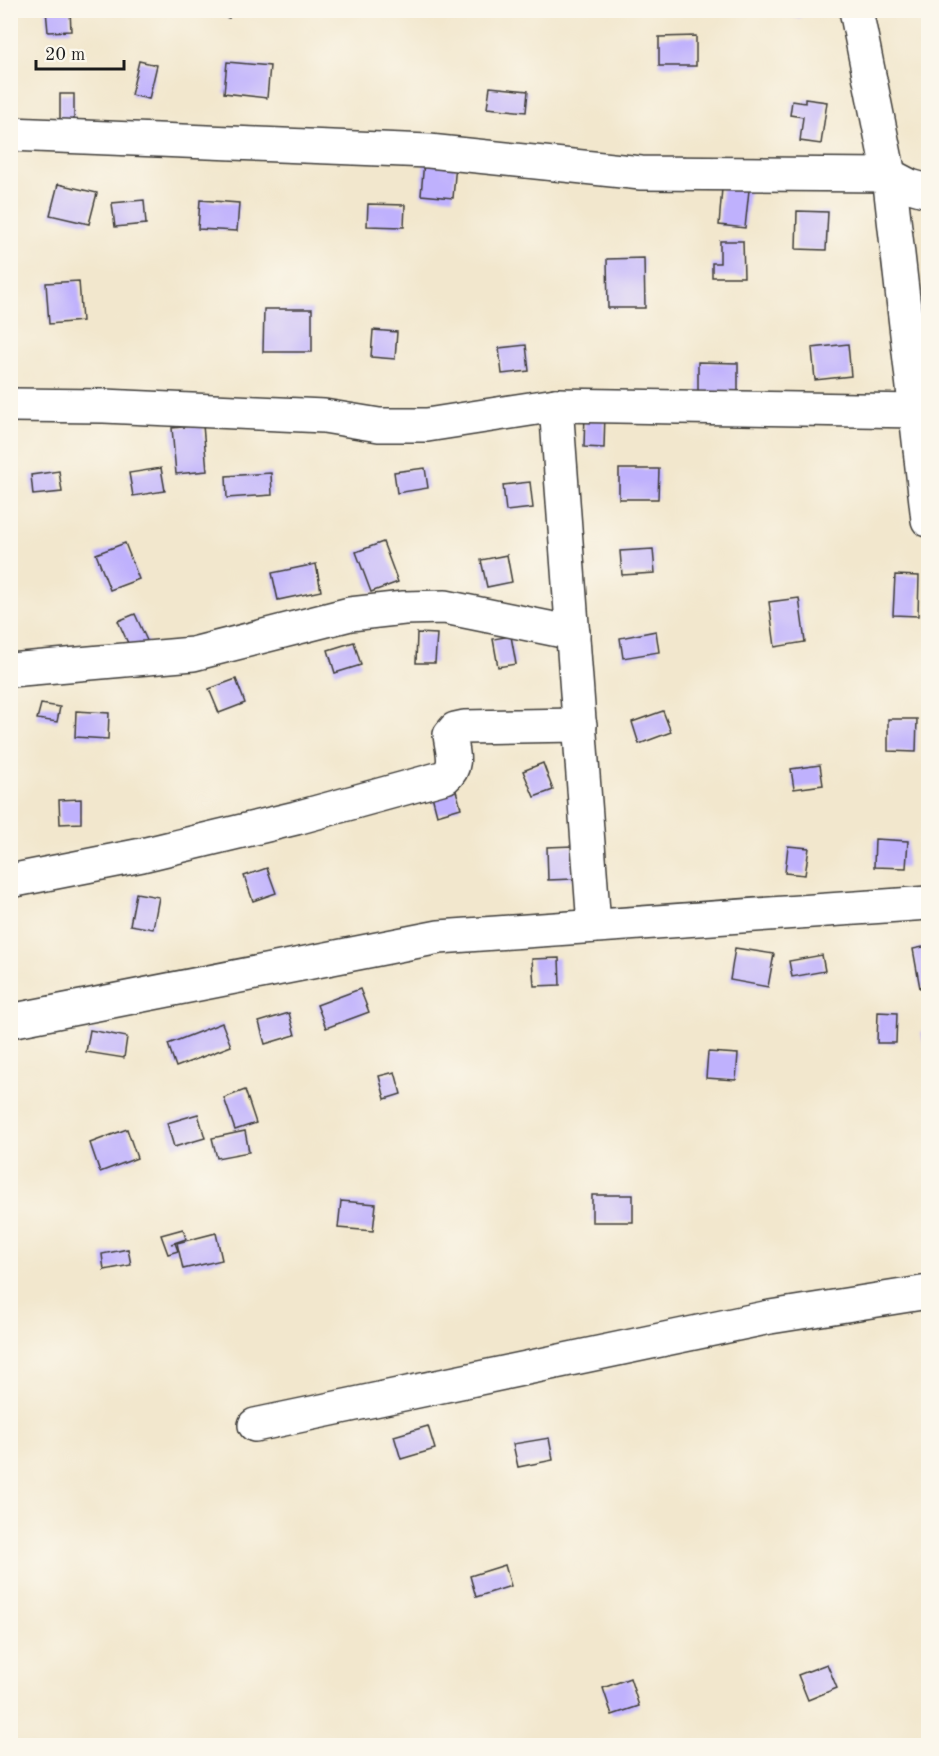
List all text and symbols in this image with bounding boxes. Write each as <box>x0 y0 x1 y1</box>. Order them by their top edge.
scale bar <box>36 33 124 71</box>
text: 20 m <box>45 46 85 64</box>

